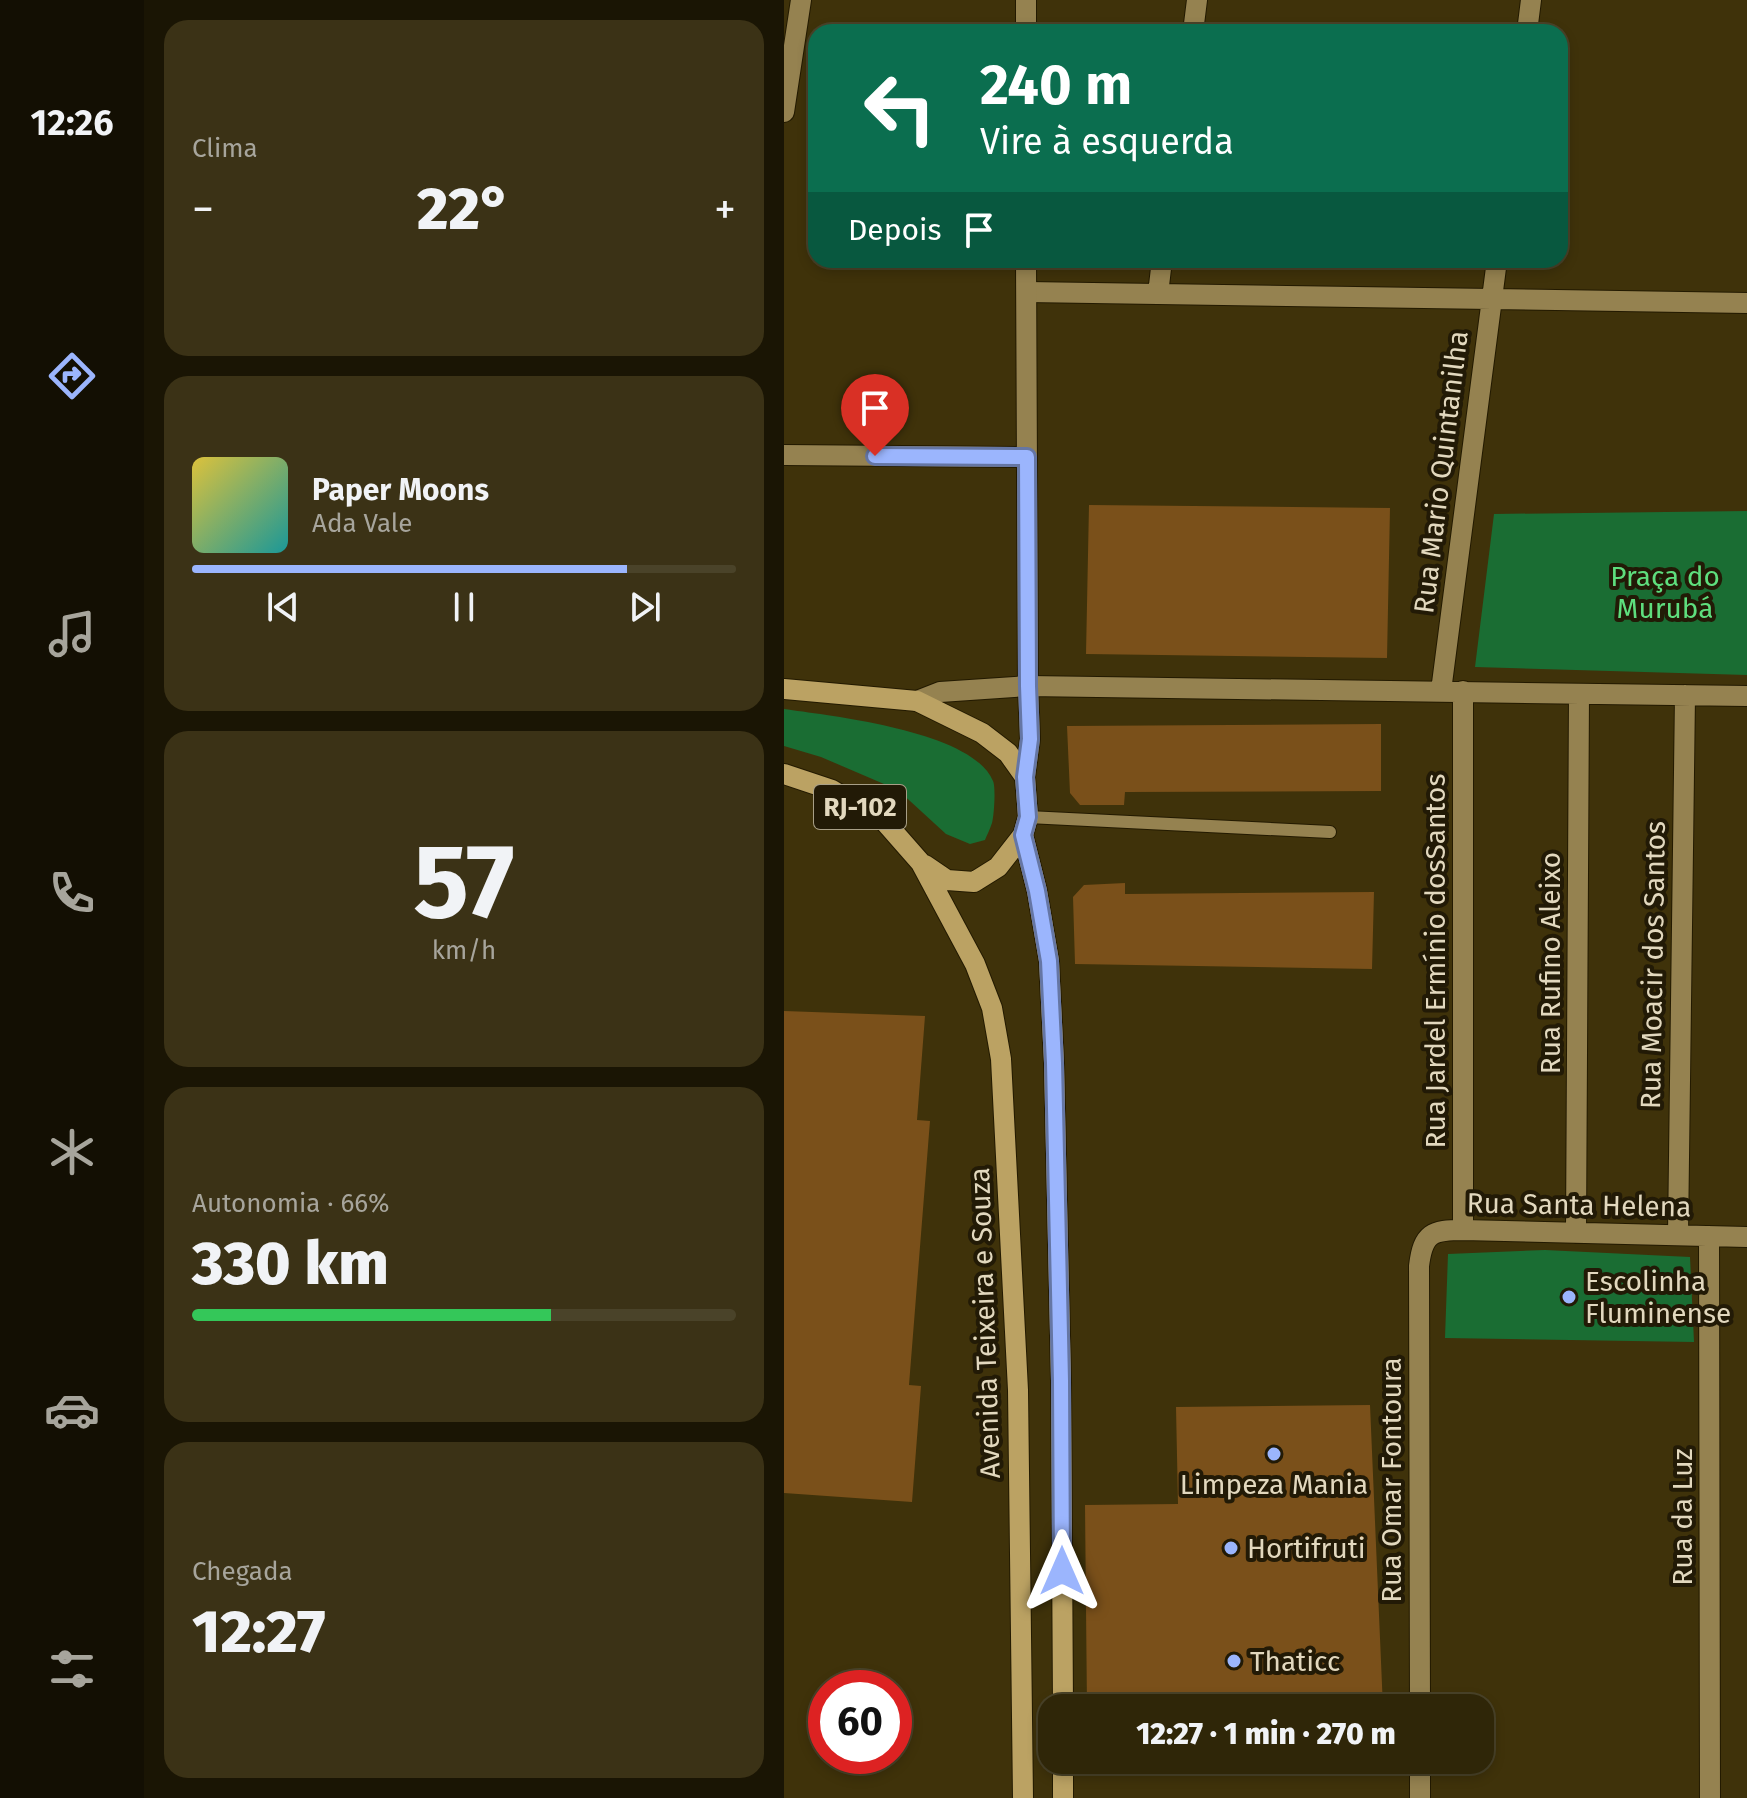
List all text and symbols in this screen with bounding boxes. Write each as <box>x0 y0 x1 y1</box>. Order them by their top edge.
text: 240 m <box>980 52 1132 119</box>
icon: left <box>848 56 952 160</box>
text: 12:26 <box>31 101 113 145</box>
text: Vire à esquerda <box>980 120 1234 164</box>
text: Clima <box>192 133 258 164</box>
text: 22° <box>417 173 511 245</box>
text: − <box>192 183 214 236</box>
text: + <box>714 183 736 236</box>
icon: arrive <box>957 208 1001 252</box>
text: Depois <box>848 212 941 248</box>
street label: Rua Mario Quintanilha <box>1407 329 1475 615</box>
icon: directions <box>44 348 100 404</box>
pin <box>841 374 909 456</box>
icon: arrive <box>853 386 897 430</box>
text: Paper Moons <box>312 472 489 508</box>
text: Ada Vale <box>312 508 412 539</box>
park label: Praça do Murubá <box>1610 560 1720 625</box>
icon: previous <box>261 585 305 629</box>
icon: pause <box>442 585 486 629</box>
icon: next <box>623 585 667 629</box>
icon: music <box>44 606 100 662</box>
street label: Rua Jardel Ermínio dosSantos <box>1419 774 1452 1148</box>
road number: RJ-102 <box>814 785 906 829</box>
text: 57 <box>413 820 515 945</box>
street label: Rua Moacir dos Santos <box>1634 821 1672 1109</box>
street label: Rua Rufino Aleixo <box>1534 852 1567 1074</box>
icon: phone <box>44 865 100 921</box>
text: km/h <box>432 935 496 966</box>
icon: climate <box>44 1124 100 1180</box>
street label: Avenida Teixeira e Souza <box>963 1167 1007 1479</box>
street label: Rua Santa Helena <box>1466 1187 1692 1223</box>
text: Autonomia · 66% <box>192 1188 390 1219</box>
text: 330 km <box>192 1228 389 1300</box>
place label: Escolinha Fluminense <box>1585 1265 1731 1330</box>
marker: Escolinha Fluminense <box>1560 1288 1578 1306</box>
street label: Rua Omar Fontoura <box>1375 1357 1408 1603</box>
icon: car <box>44 1382 100 1438</box>
marker: Limpeza Mania <box>1265 1445 1283 1463</box>
street label: Rua da Luz <box>1666 1448 1699 1586</box>
place label: Limpeza Mania <box>1180 1468 1368 1501</box>
position arrow <box>1020 1529 1104 1613</box>
place label: Hortifruti <box>1247 1532 1366 1565</box>
marker: Hortifruti <box>1222 1539 1240 1557</box>
text: Chegada <box>192 1556 293 1587</box>
text: 12:27 <box>192 1596 325 1668</box>
icon: filters <box>44 1641 100 1697</box>
place label: Thaticc <box>1250 1645 1340 1678</box>
marker: Thaticc <box>1225 1652 1243 1670</box>
speed limit sign: 60 <box>808 1670 912 1774</box>
text: 12:27 · 1 min · 270 m <box>1136 1716 1396 1752</box>

